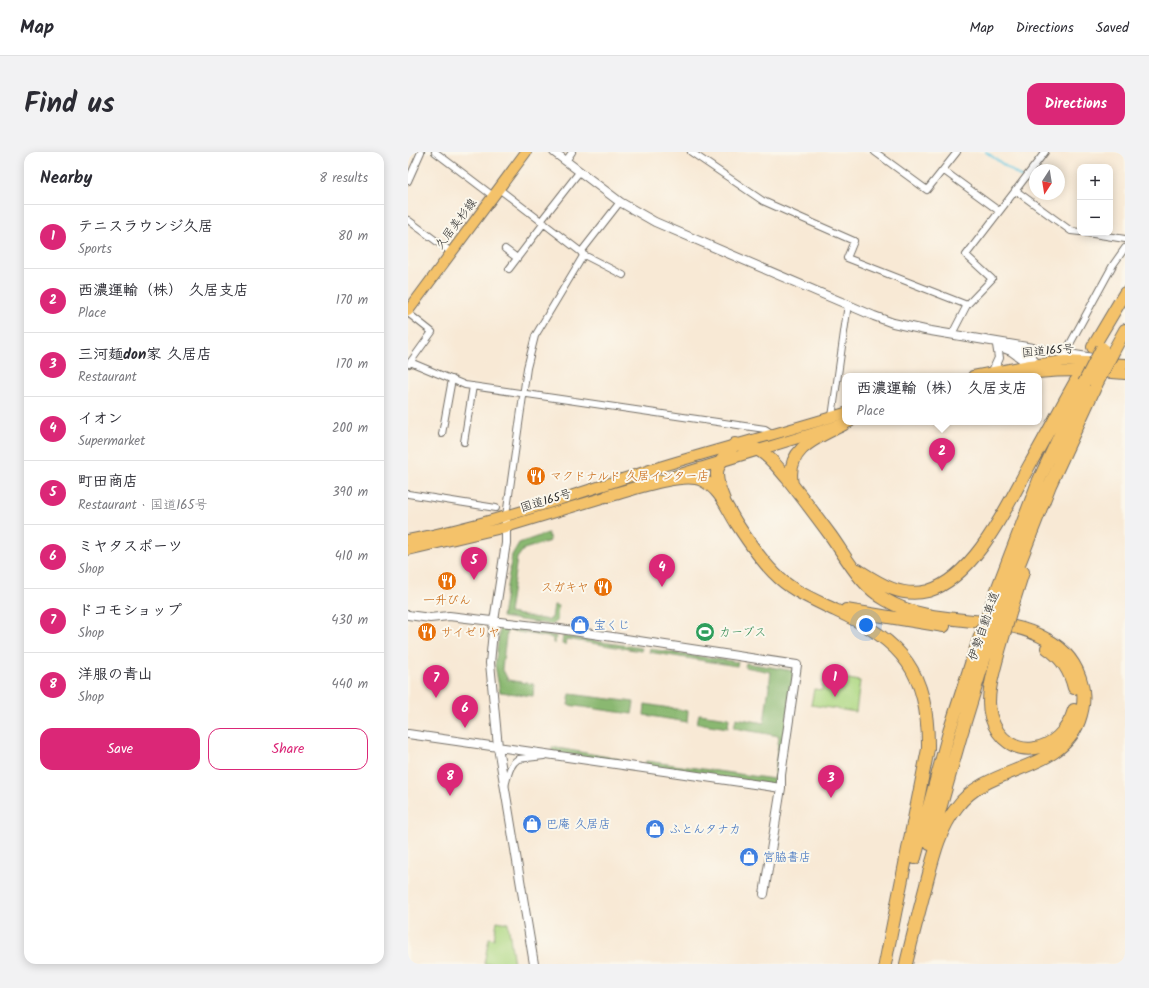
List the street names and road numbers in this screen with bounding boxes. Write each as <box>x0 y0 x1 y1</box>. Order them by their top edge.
street label: 久居美杉線 <box>430 194 482 254</box>
street label: 国道165号 <box>1021 339 1075 363</box>
street label: 国道165号 <box>518 484 574 518</box>
street label: 伊勢自動車道 <box>963 589 1005 663</box>

